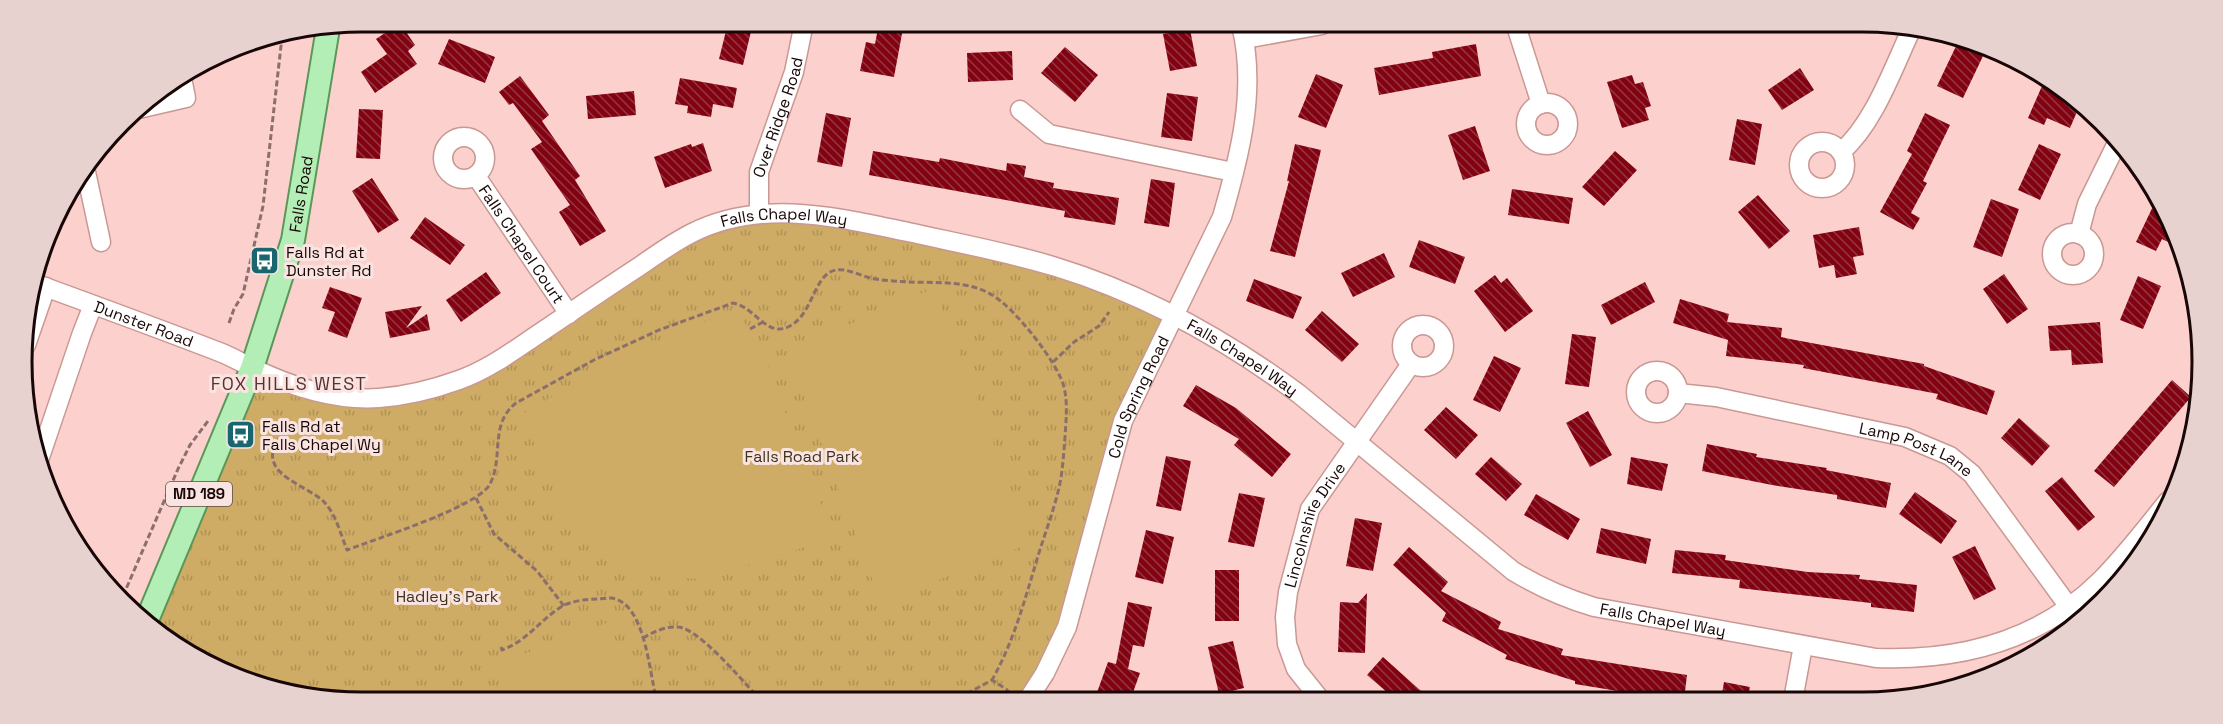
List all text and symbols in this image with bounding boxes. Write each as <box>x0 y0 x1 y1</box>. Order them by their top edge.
street label: Over Ridge Road <box>748 55 808 180</box>
street label: Falls Road <box>284 154 318 234</box>
street label: Falls Chapel Court <box>474 181 569 308</box>
street label: Falls Chapel Way <box>718 203 849 232</box>
place label: Falls Rd at Dunster Rd <box>286 242 372 281</box>
bus stop icon: Falls Rd at Dunster Rd <box>249 245 281 277</box>
street label: Dunster Road <box>91 296 196 352</box>
street label: Falls Chapel Way <box>1183 314 1302 401</box>
street label: Cold Spring Road <box>1103 332 1174 461</box>
district label: FOX HILLS WEST <box>211 372 367 395</box>
place label: Falls Rd at Falls Chapel Wy <box>262 416 381 455</box>
street label: Lamp Post Lane <box>1857 418 1977 482</box>
bus stop icon: Falls Rd at Falls Chapel Wy <box>225 419 257 451</box>
park label: Falls Road Park <box>745 446 860 467</box>
street label: Lincolnshire Drive <box>1280 458 1350 590</box>
road number: MD 189 <box>166 482 232 506</box>
park label: Hadley's Park <box>396 586 499 607</box>
street label: Falls Chapel Way <box>1598 598 1727 642</box>

